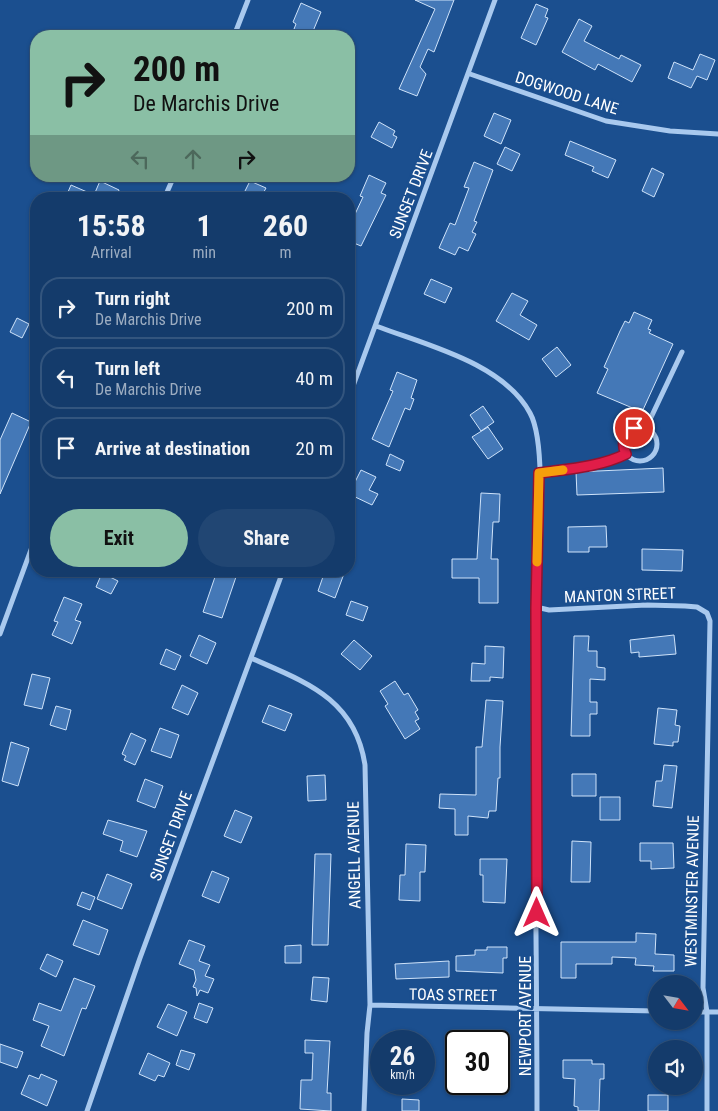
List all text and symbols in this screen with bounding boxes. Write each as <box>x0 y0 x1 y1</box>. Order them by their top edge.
text: 200 m <box>133 49 220 90</box>
icon: right <box>50 50 115 115</box>
street label: DOGWOOD LANE <box>513 67 621 119</box>
text: De Marchis Drive <box>133 91 279 116</box>
icon: left <box>126 145 154 173</box>
icon: ahead <box>179 145 207 173</box>
icon: right <box>232 145 260 173</box>
street label: SUNSET DRIVE <box>385 147 437 241</box>
text: 15:58 <box>77 208 146 243</box>
text: 1 <box>197 208 212 243</box>
text: 260 <box>263 208 308 243</box>
text: Arrival <box>91 243 132 262</box>
text: min <box>192 243 216 262</box>
text: m <box>279 243 291 262</box>
text: Turn right <box>95 287 170 310</box>
icon: right <box>52 294 80 322</box>
text: 200 m <box>286 297 333 320</box>
text: De Marchis Drive <box>95 310 201 329</box>
text: Turn left <box>95 357 160 380</box>
icon: left <box>52 364 80 392</box>
text: 40 m <box>296 367 333 390</box>
text: De Marchis Drive <box>95 380 201 399</box>
pin <box>613 407 655 449</box>
icon: arrive <box>620 414 648 442</box>
icon: arrive <box>52 434 80 462</box>
text: Arrive at destination <box>95 437 250 460</box>
text: 20 m <box>296 437 333 460</box>
button: Exit <box>50 509 188 567</box>
button: Share <box>198 509 335 567</box>
street label: MANTON STREET <box>564 584 676 606</box>
street label: SUNSET DRIVE <box>146 789 196 883</box>
street label: ANGELL AVENUE <box>344 801 364 909</box>
street label: WESTMINSTER AVENUE <box>681 815 703 967</box>
position arrow <box>510 886 562 938</box>
street label: NEWPORT AVENUE <box>516 956 535 1076</box>
north arrow <box>648 975 702 1030</box>
map controls <box>648 975 703 1095</box>
street label: TOAS STREET <box>409 985 497 1005</box>
speed limit sign: 30 <box>445 1030 510 1095</box>
button: sound <box>648 1040 703 1095</box>
text: 26 <box>390 1042 415 1071</box>
text: km/h <box>390 1068 415 1082</box>

